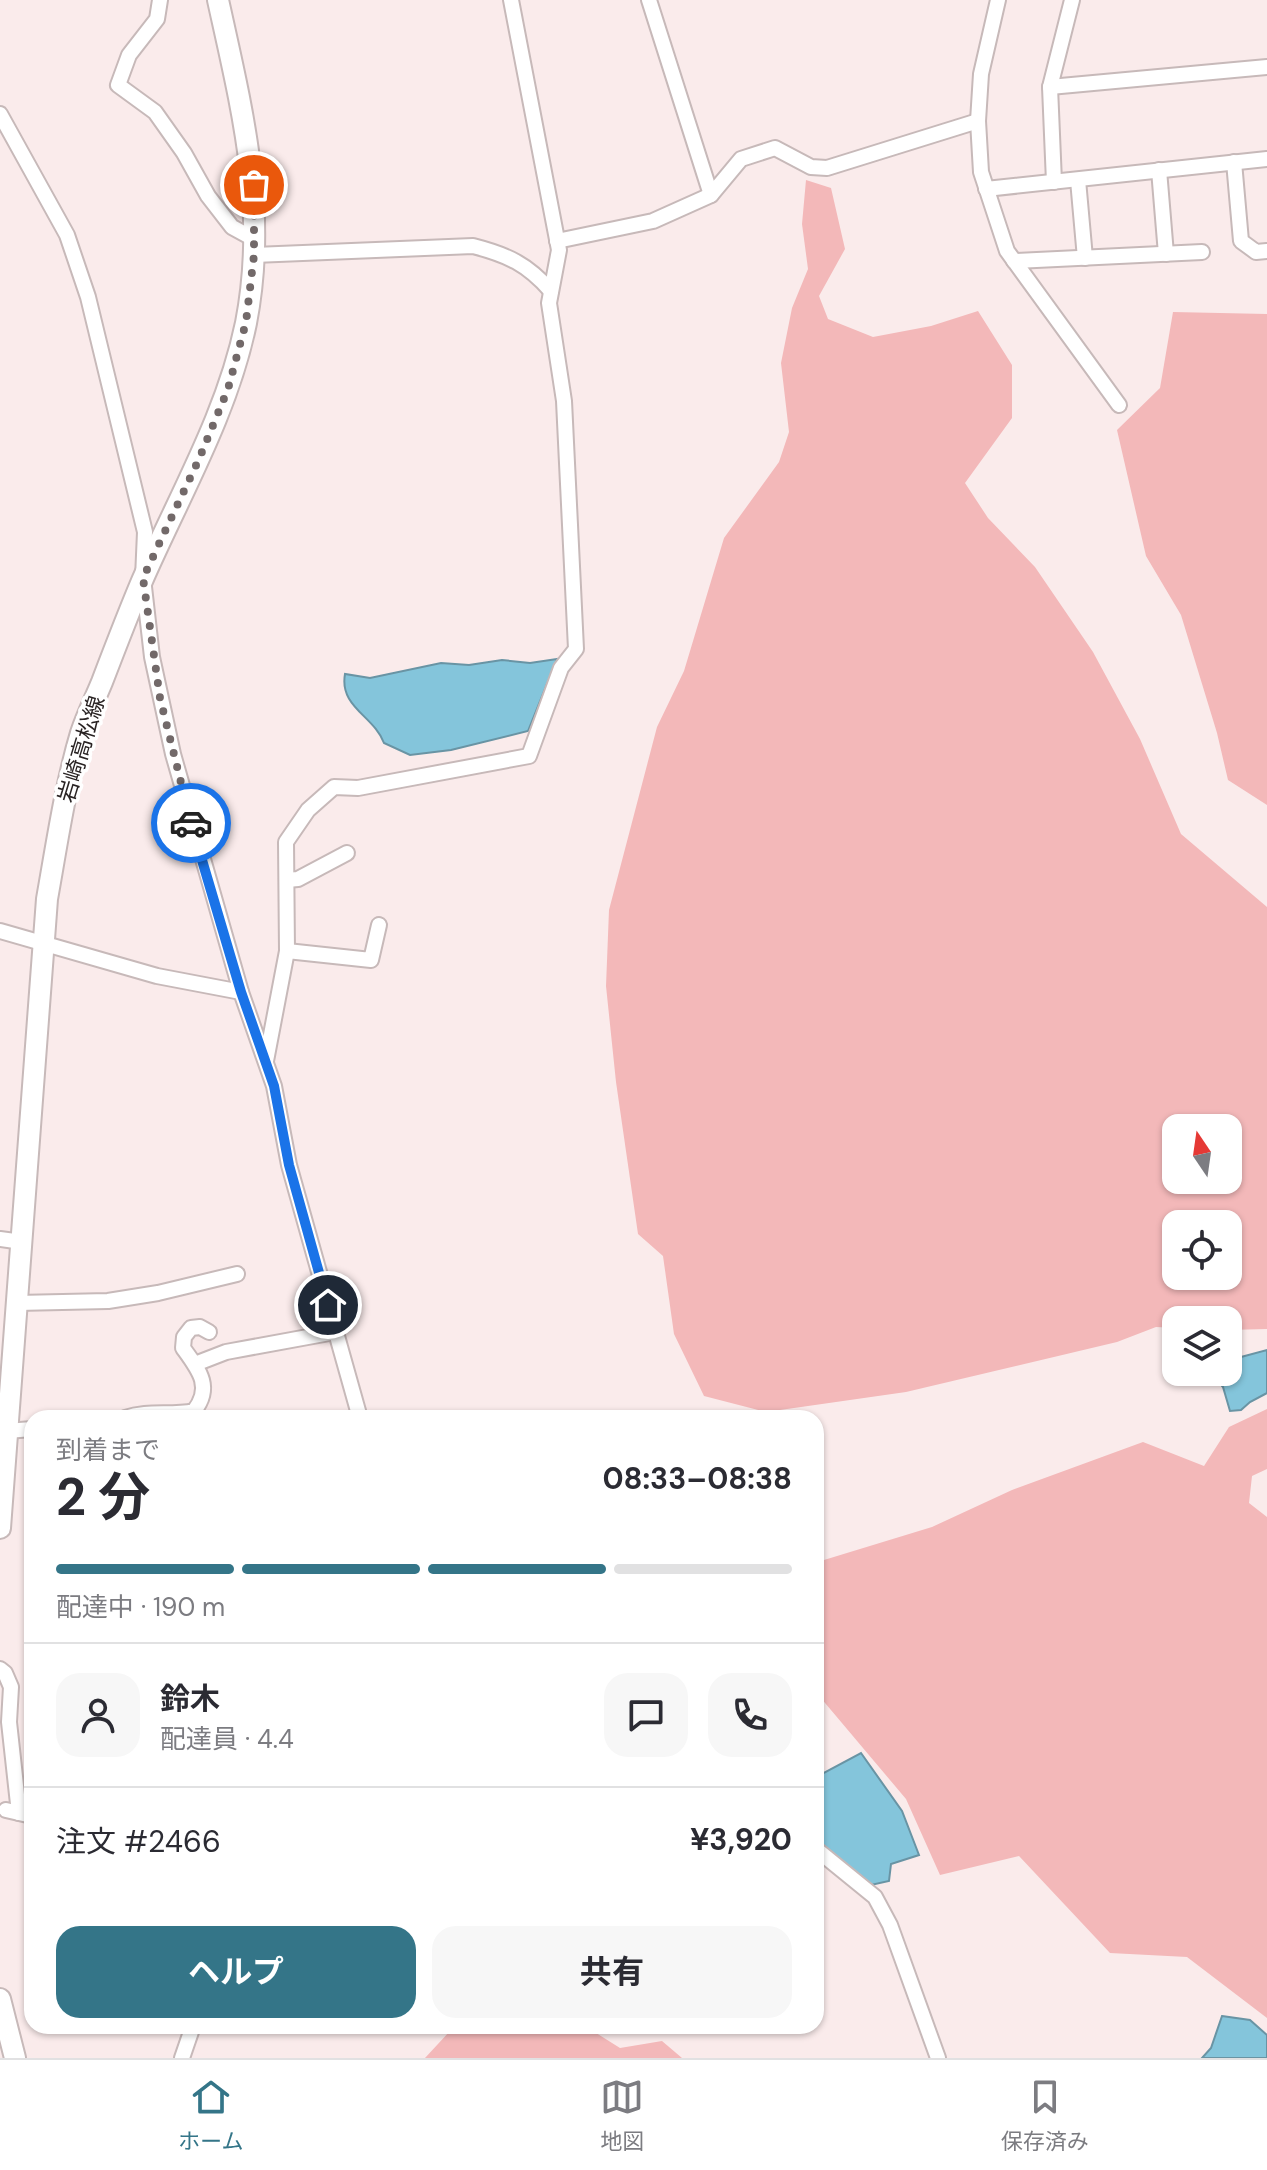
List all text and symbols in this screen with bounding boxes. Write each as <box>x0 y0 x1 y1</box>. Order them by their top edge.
pin <box>220 151 288 219</box>
icon: bag <box>232 163 276 207</box>
street label: 岩崎高松線 <box>52 692 111 806</box>
courier <box>151 783 231 863</box>
icon: car <box>169 801 213 845</box>
north arrow <box>1162 1114 1242 1194</box>
map controls <box>1162 1114 1242 1386</box>
button: locate <box>1162 1210 1242 1290</box>
pin <box>294 1271 362 1339</box>
icon: home <box>306 1283 350 1327</box>
button: layers <box>1162 1306 1242 1386</box>
text: 到着まで <box>56 1433 160 1467</box>
text: 08:33–08:38 <box>602 1459 792 1498</box>
text: 2 分 <box>56 1463 150 1531</box>
text: 配達中 · 190 m <box>56 1590 225 1624</box>
button: person <box>56 1673 140 1757</box>
button: chat <box>604 1673 688 1757</box>
button: phone <box>708 1673 792 1757</box>
text: 鈴木 <box>160 1679 220 1718</box>
text: 配達員 · 4.4 <box>160 1722 294 1756</box>
text: ¥3,920 <box>690 1820 792 1859</box>
text: 注文 #2466 <box>56 1822 221 1861</box>
button: ヘルプ <box>56 1926 416 2018</box>
button: 共有 <box>432 1926 792 2018</box>
tab: ホーム <box>178 2075 244 2156</box>
tab: 地図 <box>600 2075 644 2156</box>
tab: 保存済み <box>1001 2075 1089 2156</box>

